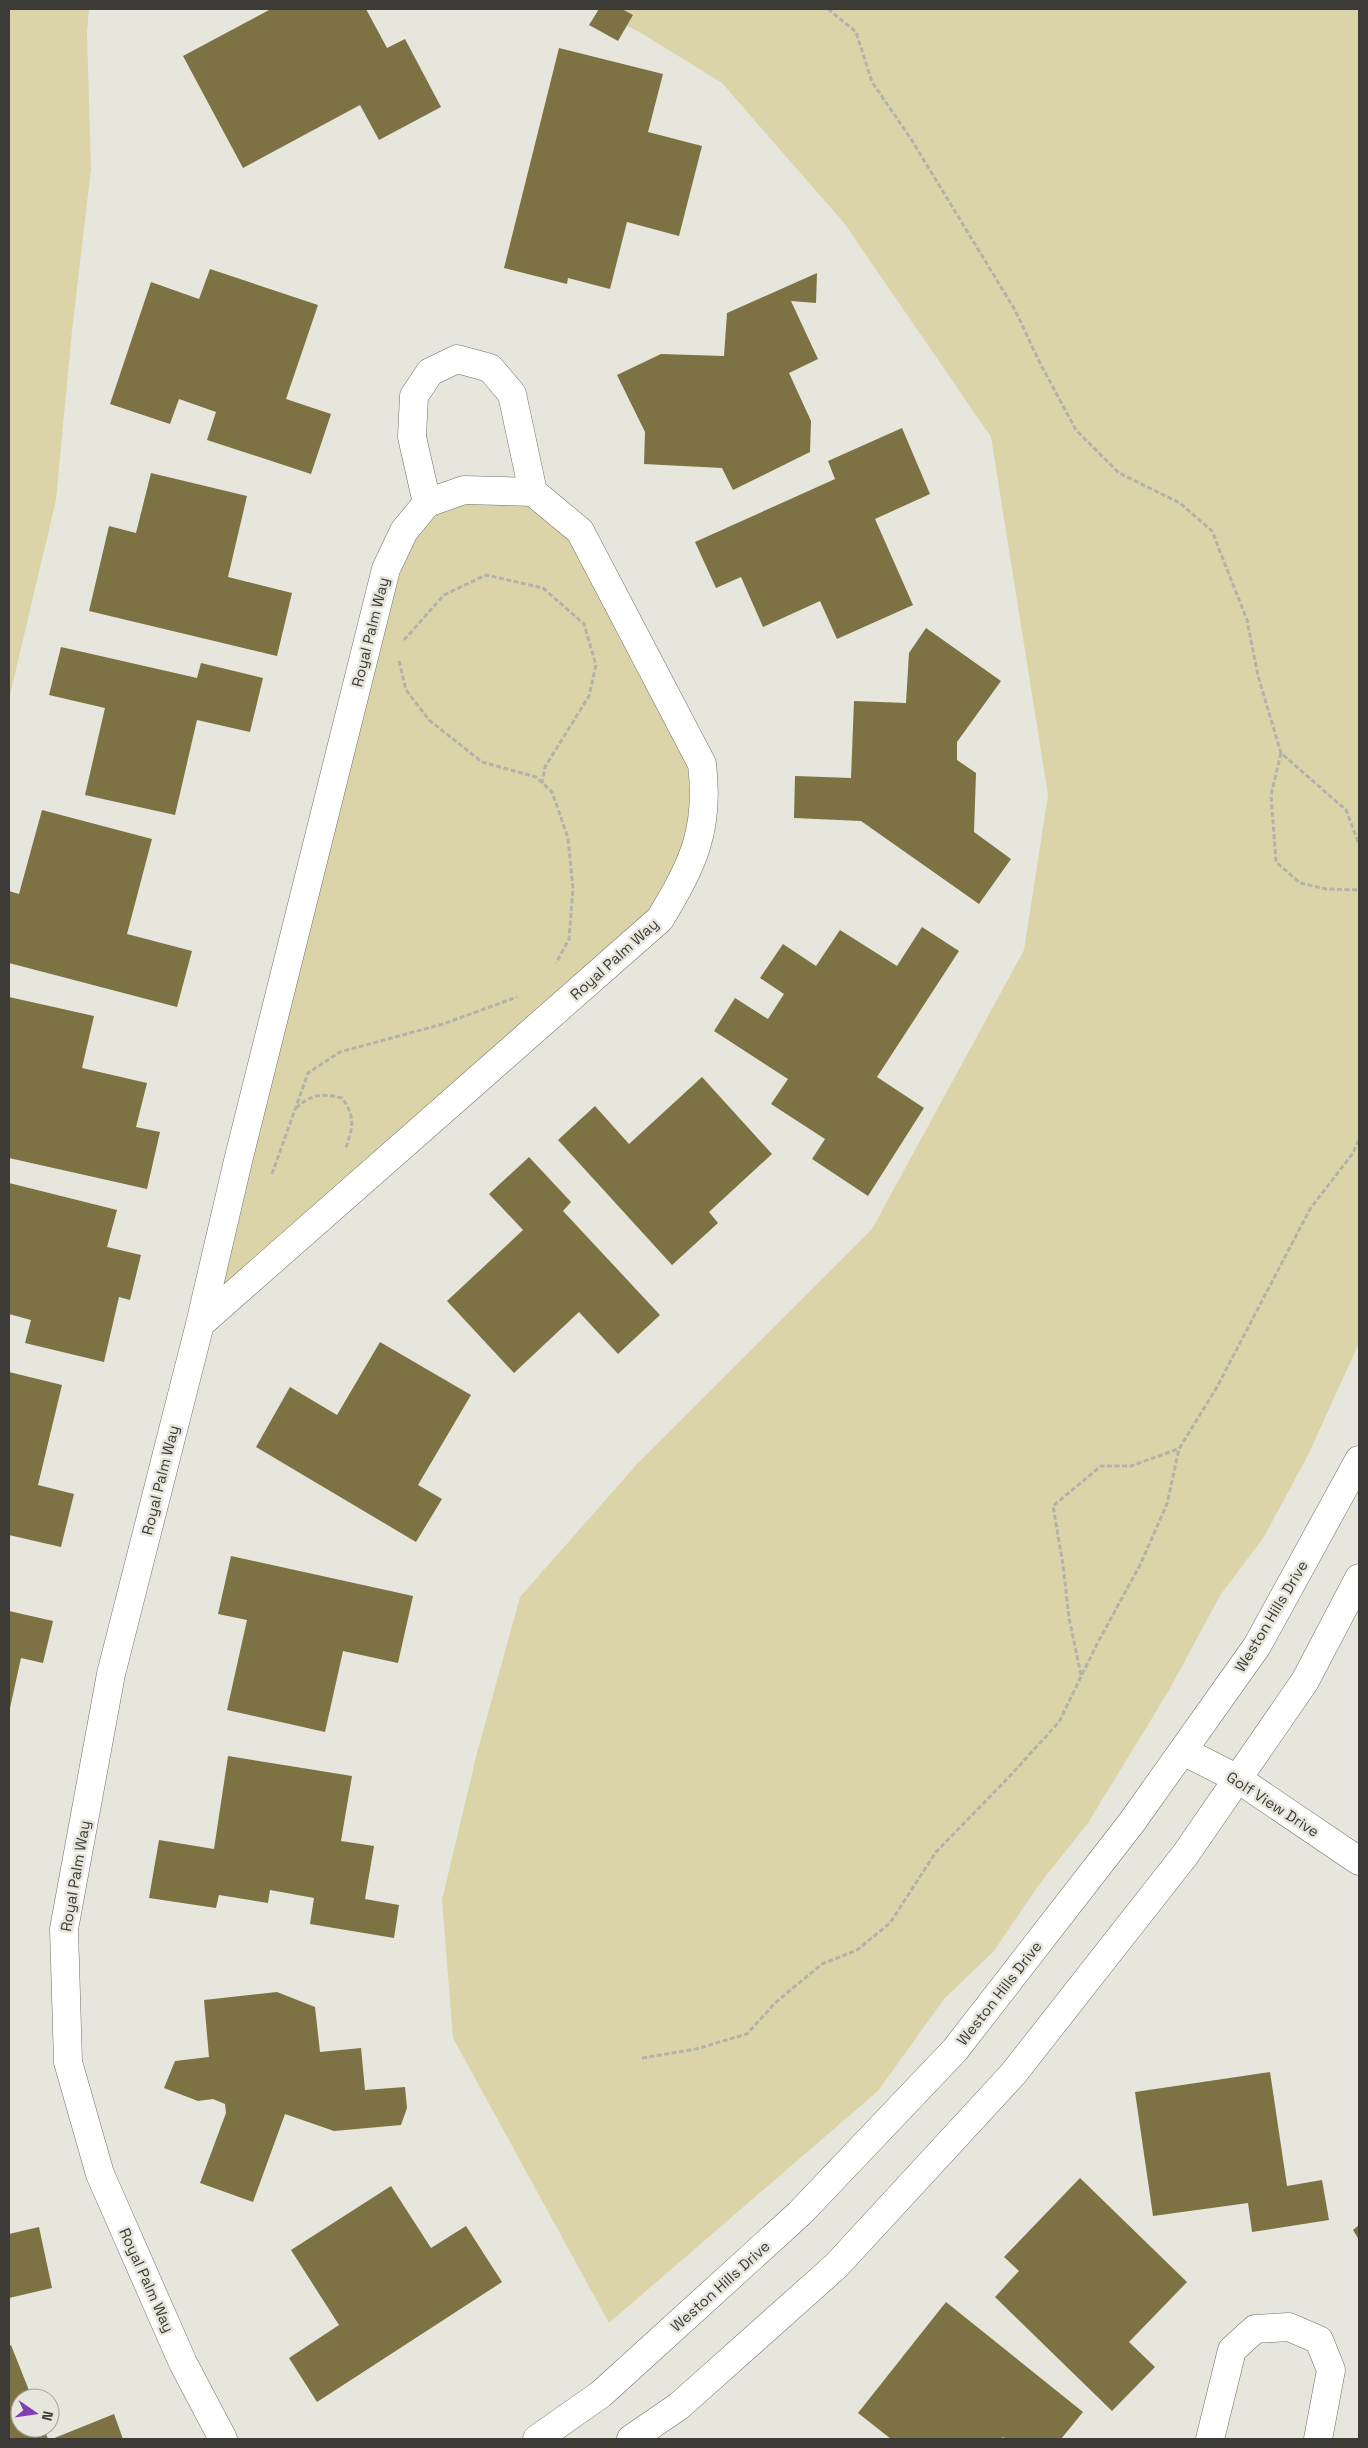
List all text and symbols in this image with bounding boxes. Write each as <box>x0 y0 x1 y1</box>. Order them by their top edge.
street label: Royal Palm Way <box>347 575 393 689</box>
street label: Royal Palm Way <box>566 914 662 1004</box>
street label: Royal Palm Way <box>137 1423 183 1537</box>
street label: Weston Hills Drive <box>1230 1557 1312 1675</box>
street label: Golf View Drive <box>1223 1767 1323 1841</box>
street label: Royal Palm Way <box>56 1819 94 1933</box>
street label: Weston Hills Drive <box>952 1937 1046 2049</box>
street label: Royal Palm Way <box>115 2225 179 2335</box>
street label: Weston Hills Drive <box>666 2236 774 2336</box>
north arrow <box>10 2388 60 2438</box>
text: N <box>38 2409 57 2423</box>

